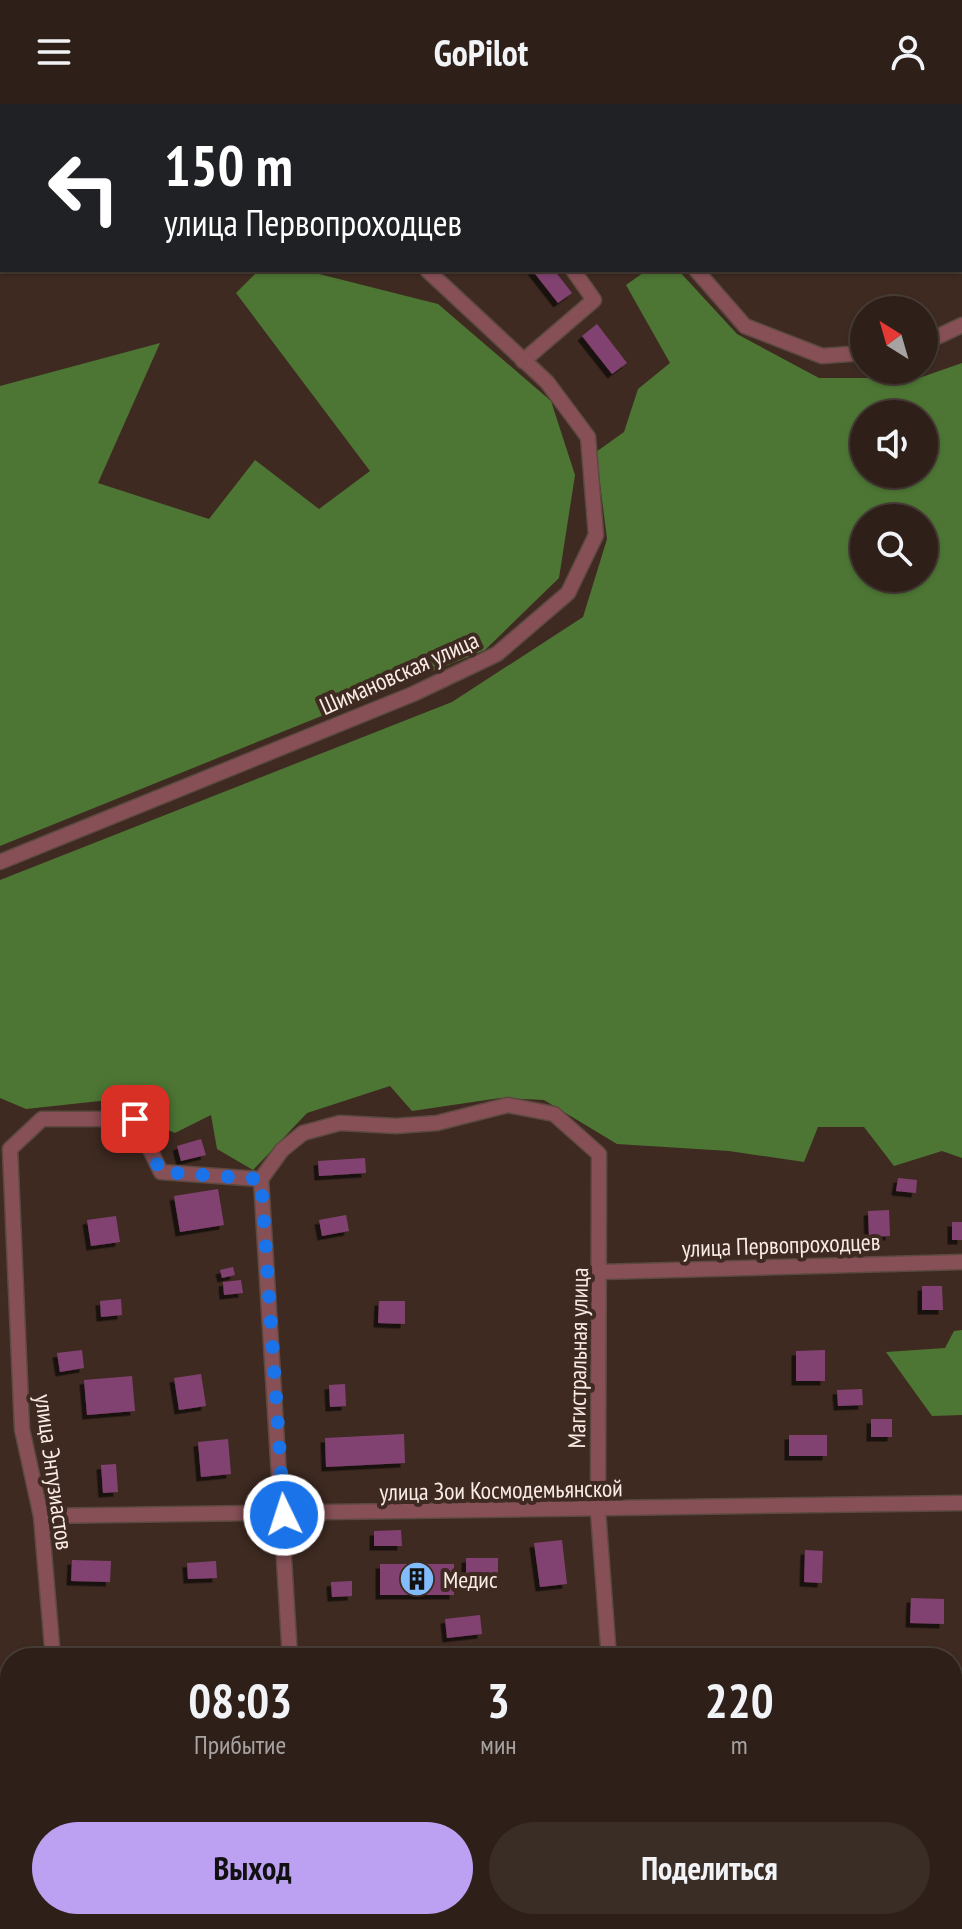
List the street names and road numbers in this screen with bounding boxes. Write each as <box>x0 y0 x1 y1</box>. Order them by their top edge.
street label: Шимановская улица <box>315 624 483 722</box>
street label: улица Первопроходцев <box>681 1226 881 1264</box>
street label: Магистральная улица <box>561 1267 595 1449</box>
street label: улица Энтузиастов <box>28 1392 80 1552</box>
street label: улица Зои Космодемьянской <box>379 1472 623 1508</box>

